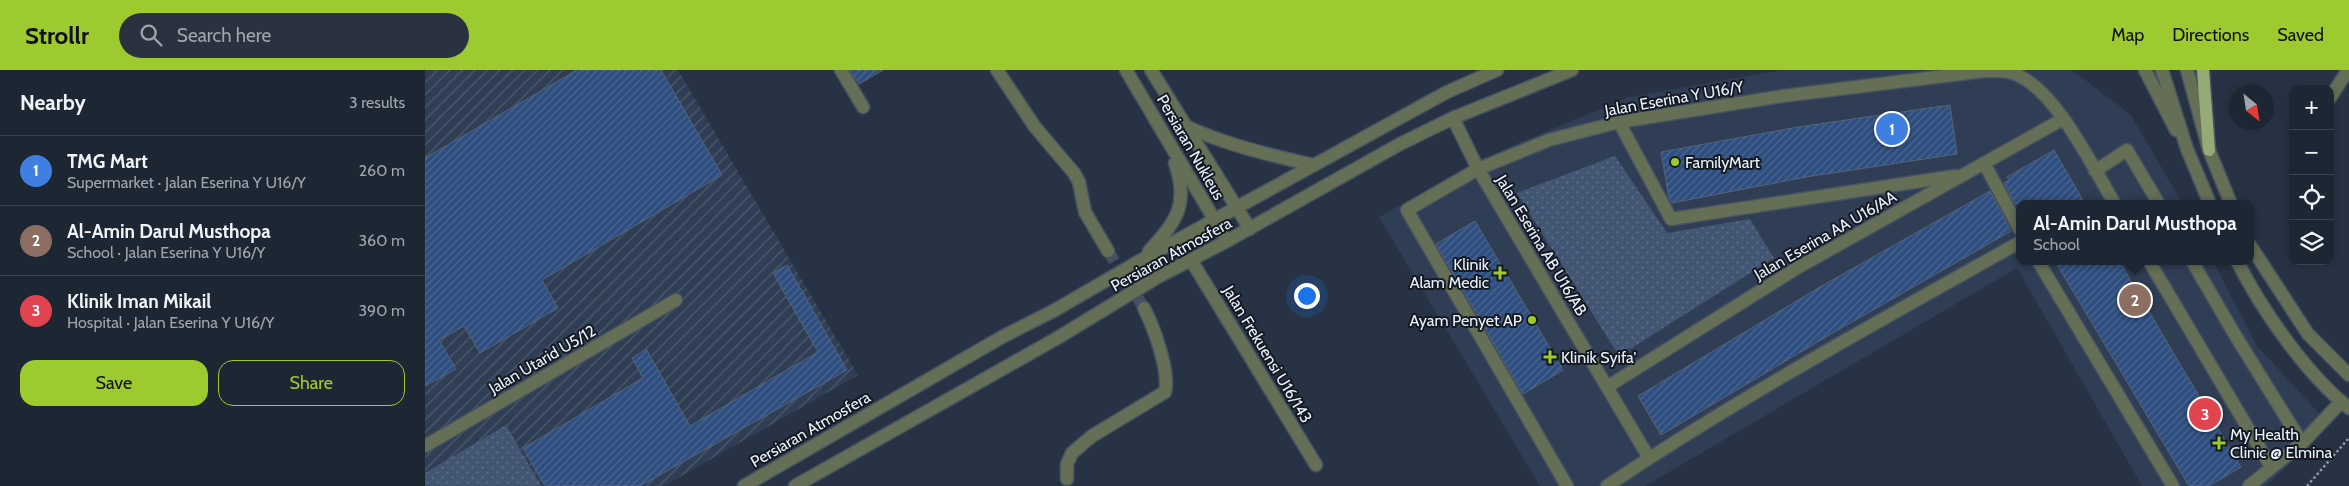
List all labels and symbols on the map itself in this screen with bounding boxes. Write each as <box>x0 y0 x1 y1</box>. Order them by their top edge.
street label: Jalan Eserina Y U16/Y <box>1602 77 1746 120</box>
north arrow <box>2229 85 2274 130</box>
street label: Persiaran Nukleus <box>1153 91 1229 204</box>
pin: 1 <box>1876 110 1908 148</box>
place label: FamilyMart <box>1685 153 1761 172</box>
marker: FamilyMart <box>1669 156 1681 168</box>
street label: Jalan Eserina AB U16/AB <box>1492 171 1591 319</box>
street label: Jalan Eserina AA U16/AA <box>1750 187 1900 284</box>
street label: Persiaran Atmosfera <box>1107 213 1235 296</box>
place label: Klinik Alam Medic <box>1410 255 1490 292</box>
marker: Klinik Alam Medic <box>1493 266 1507 280</box>
street label: Jalan Frekuensi U16/143 <box>1219 281 1316 426</box>
pin: 2 <box>2119 281 2151 319</box>
your location <box>1294 283 1320 309</box>
place label: Ayam Penyet AP <box>1410 311 1522 330</box>
marker: Ayam Penyet AP <box>1526 314 1538 326</box>
street label: Jalan Utarid U5/12 <box>485 321 599 398</box>
place label: Klinik Syifa' <box>1561 348 1636 367</box>
marker: Klinik Syifa' <box>1543 350 1557 364</box>
street label: Persiaran Atmosfera <box>747 387 874 471</box>
pin: 3 <box>2189 395 2221 433</box>
place label: My Health Clinic @ Elmina <box>2230 425 2332 462</box>
marker: My Health Clinic @ Elmina <box>2212 436 2226 450</box>

